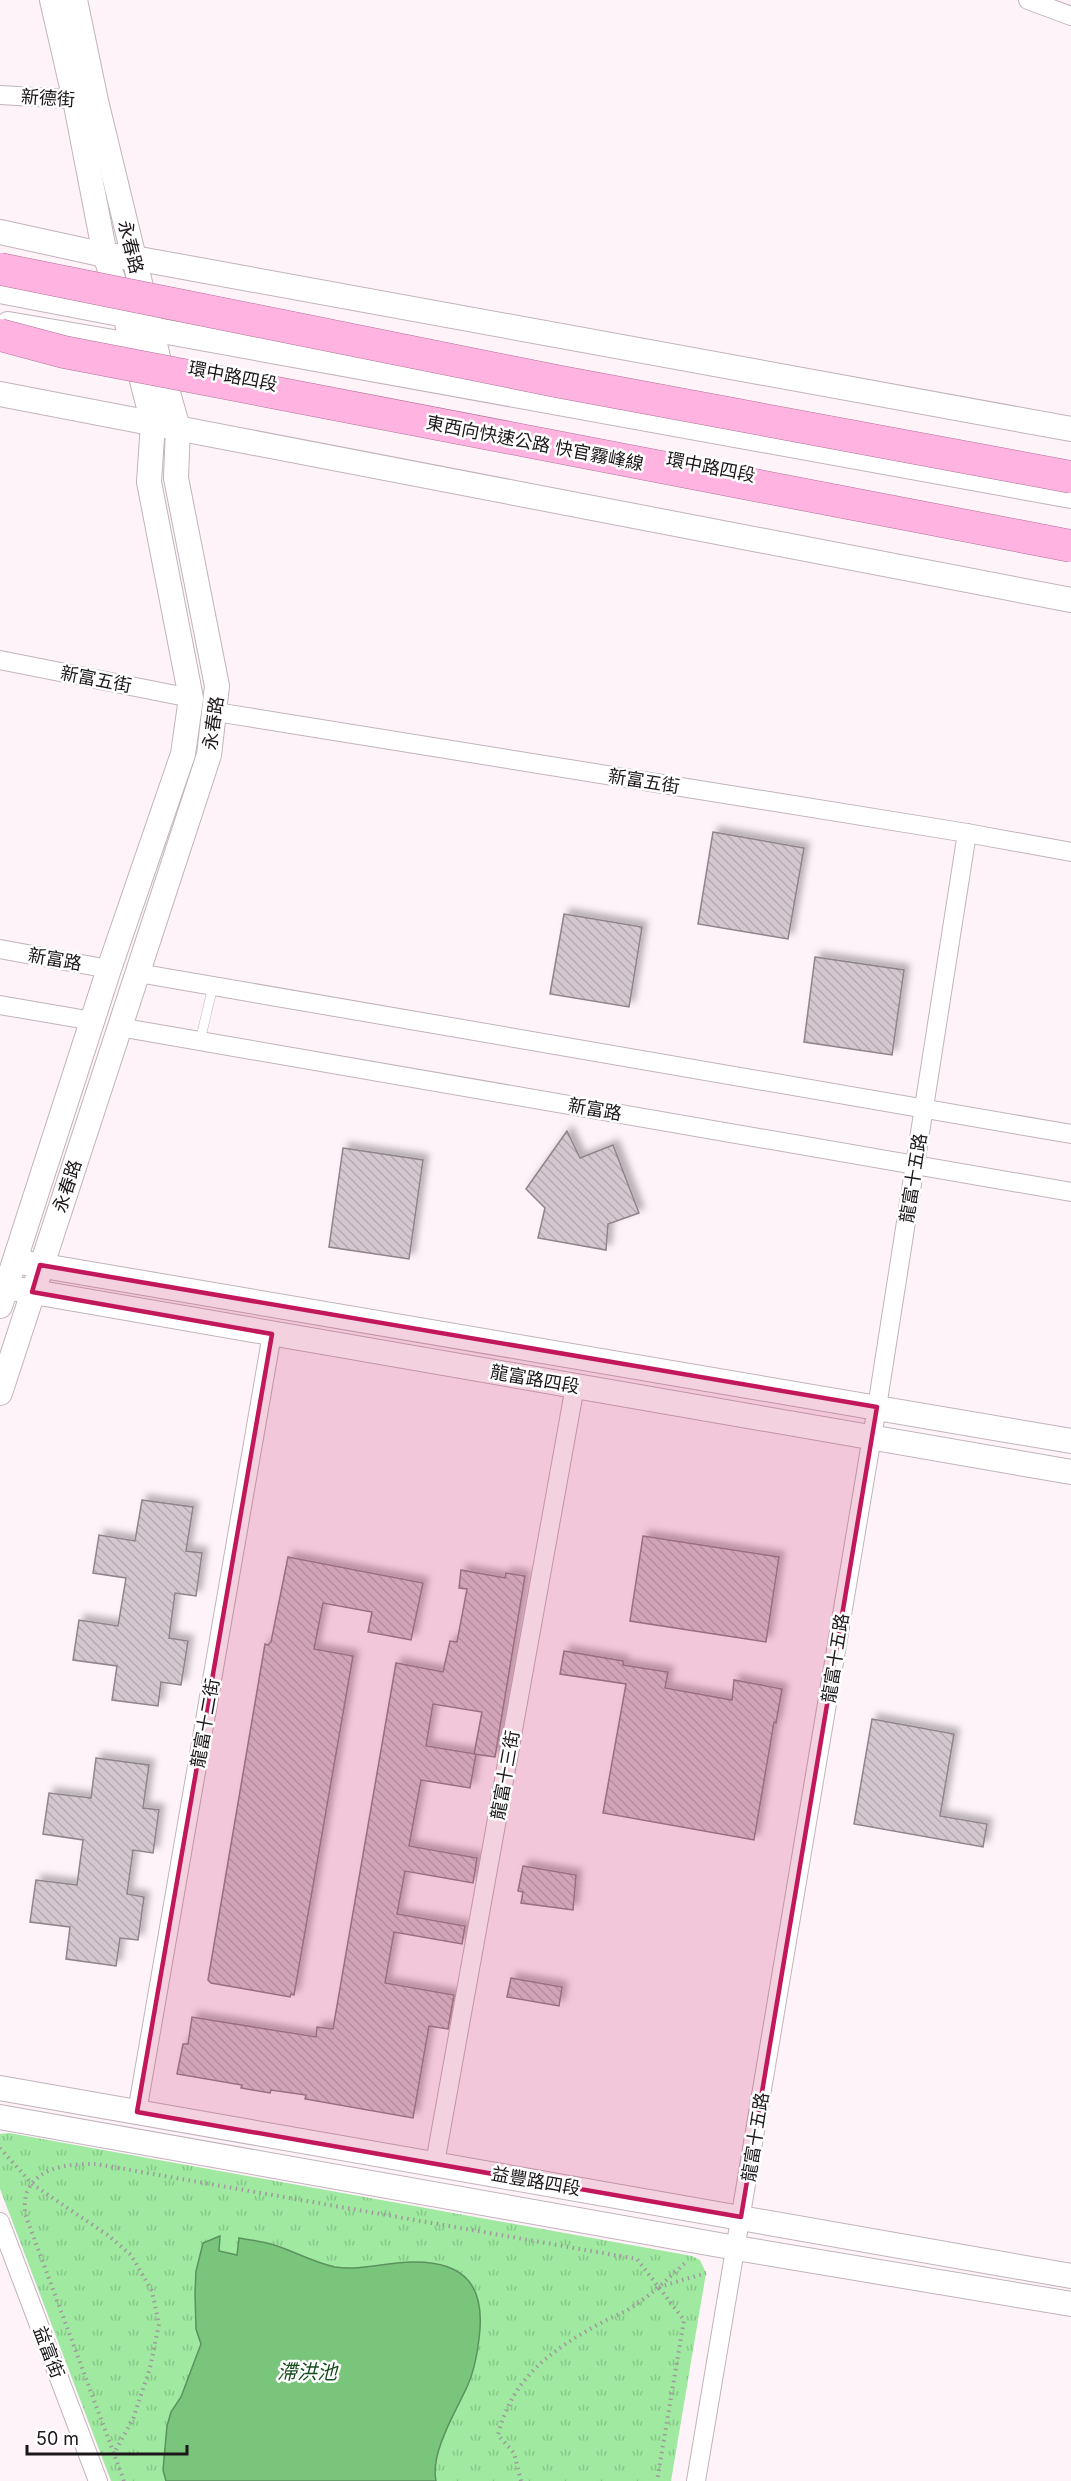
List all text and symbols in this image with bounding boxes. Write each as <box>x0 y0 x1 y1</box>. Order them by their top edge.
street label: 新德街 <box>20 86 76 110</box>
street label: 永春路 <box>114 218 148 276</box>
street label: 環中路四段 <box>187 357 279 395</box>
street label: 東西向快速公路 快官霧峰線 <box>424 412 646 474</box>
street label: 環中路四段 <box>665 448 757 486</box>
street label: 新富五街 <box>59 662 133 696</box>
street label: 永春路 <box>199 695 227 751</box>
street label: 新富五街 <box>607 765 681 797</box>
street label: 新富路 <box>27 944 83 974</box>
street label: 新富路 <box>567 1094 623 1124</box>
street label: 龍富十五路 <box>896 1132 930 1224</box>
street label: 永春路 <box>49 1157 85 1215</box>
street label: 龍富路四段 <box>489 1361 581 1397</box>
street label: 龍富十五路 <box>818 1612 852 1704</box>
street label: 龍富十二街 <box>187 1677 223 1769</box>
street label: 龍富十三街 <box>487 1729 523 1821</box>
street label: 龍富十五路 <box>738 2091 772 2183</box>
street label: 益豐路四段 <box>490 2163 582 2199</box>
street label: 益富街 <box>30 2323 68 2381</box>
water label: 滯洪池 <box>277 2360 339 2384</box>
scale bar <box>27 2418 188 2456</box>
text: 50 m <box>36 2428 79 2449</box>

